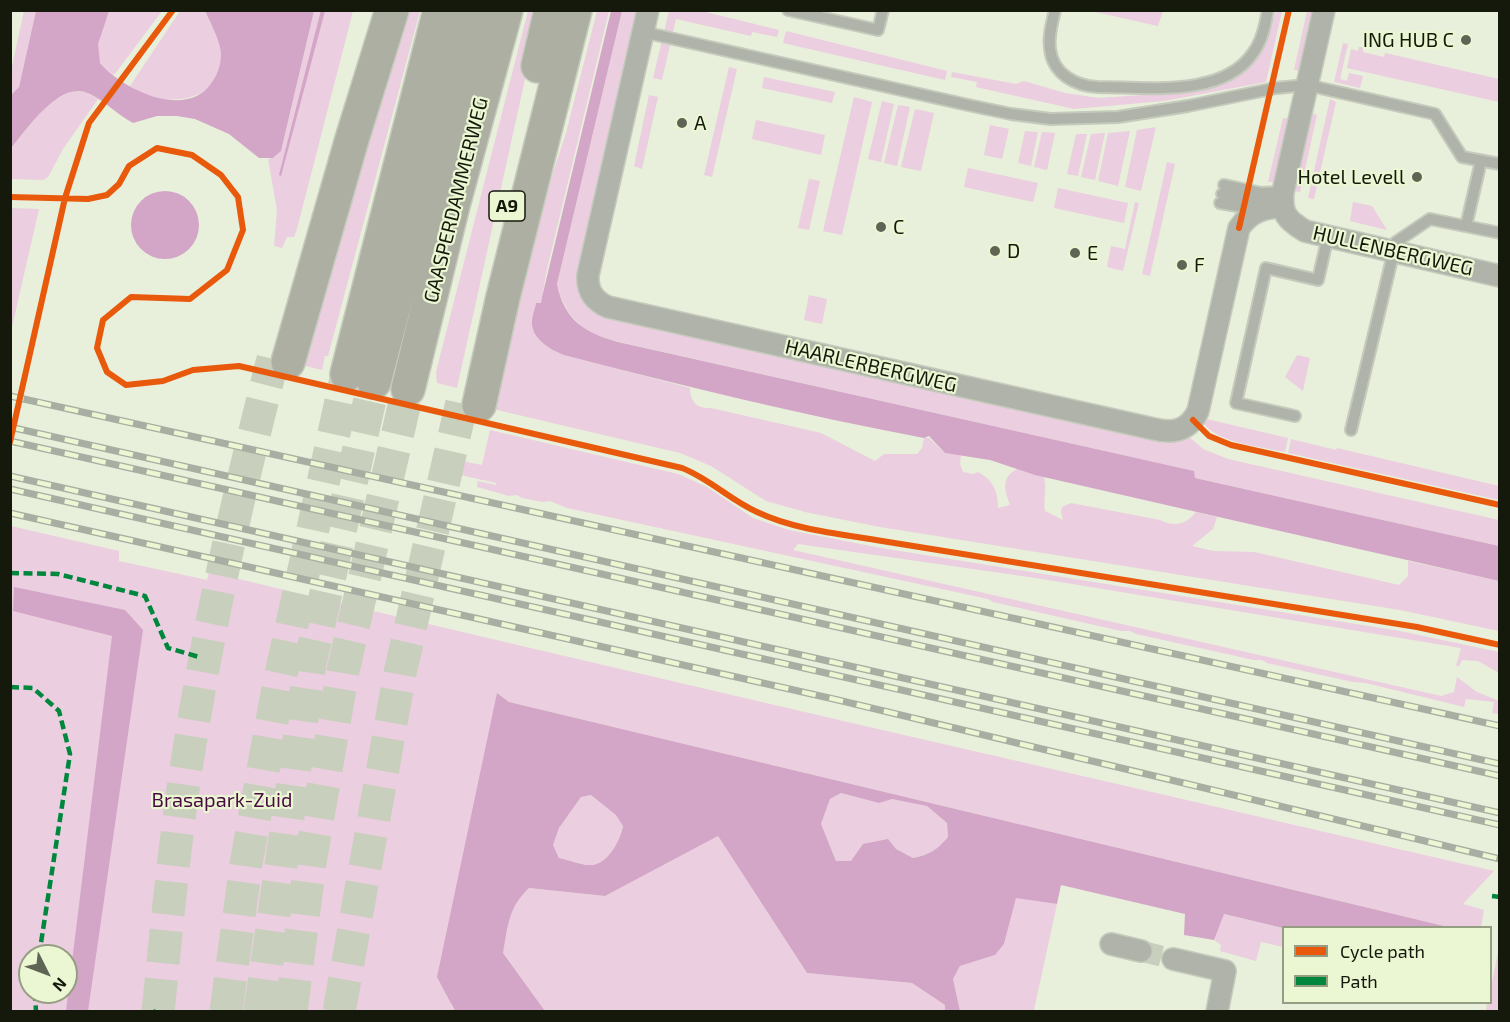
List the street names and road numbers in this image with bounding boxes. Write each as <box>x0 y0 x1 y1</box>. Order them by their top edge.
street label: GAASPERDAMMERWEG <box>419 95 493 305</box>
road number: A9 <box>489 191 525 221</box>
street label: HULLENBERGWEG <box>1311 221 1475 281</box>
street label: HAARLERBERGWEG <box>783 335 959 397</box>

